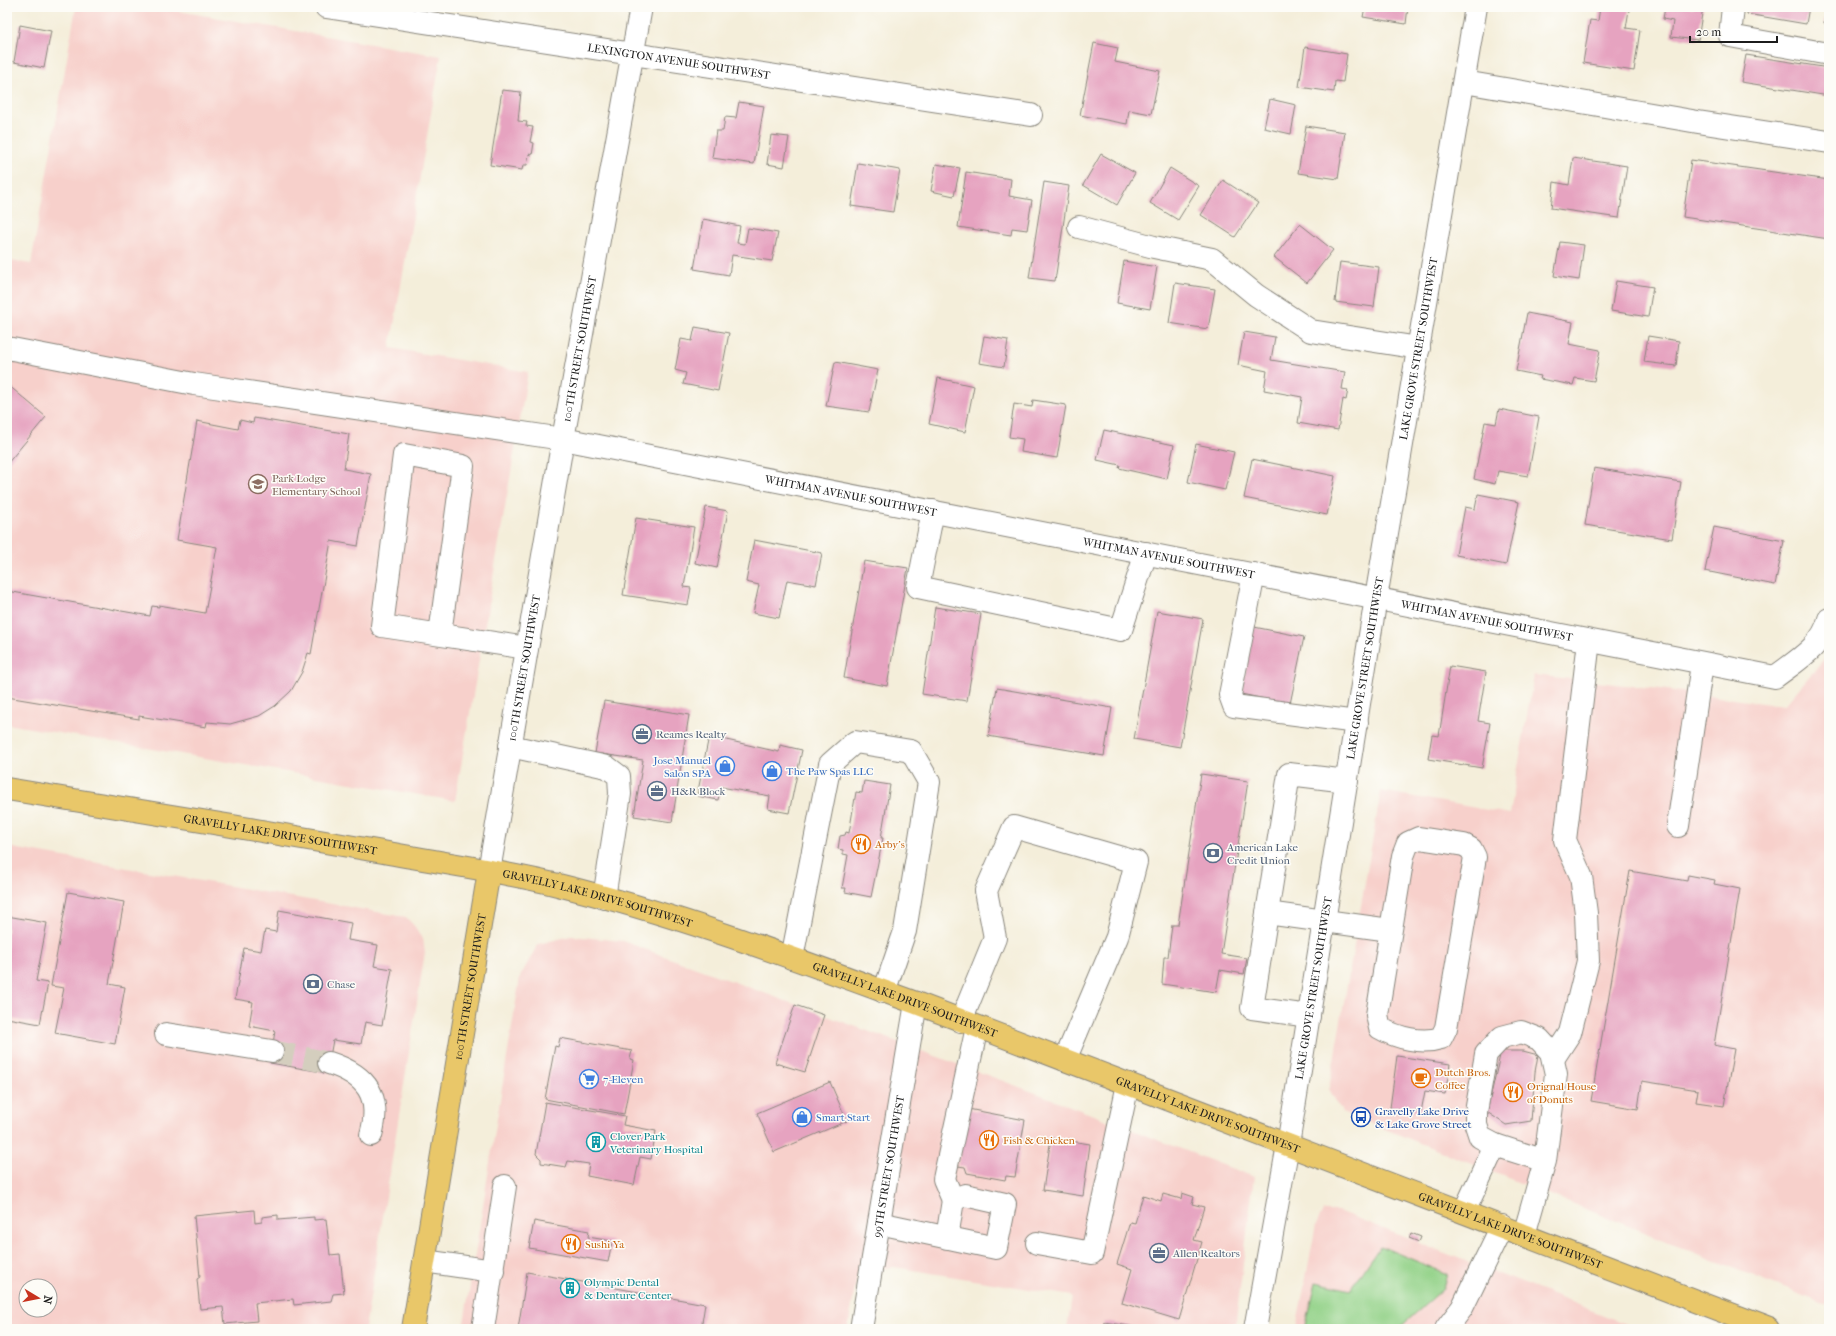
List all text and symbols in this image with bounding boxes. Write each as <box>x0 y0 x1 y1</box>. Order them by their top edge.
scale bar <box>1690 18 1777 44</box>
text: 20 m <box>1696 25 1721 39</box>
street label: LEXINGTON AVENUE SOUTHWEST <box>587 41 772 82</box>
street label: LAKE GROVE STREET SOUTHWEST <box>1396 256 1440 441</box>
street label: 100TH STREET SOUTHWEST <box>560 274 599 423</box>
place label: Park Lodge Elementary School <box>272 472 361 498</box>
street label: WHITMAN AVENUE SOUTHWEST <box>763 472 939 519</box>
school or university icon: Park Lodge Elementary School <box>247 473 269 495</box>
street label: WHITMAN AVENUE SOUTHWEST <box>1081 535 1257 581</box>
street label: LAKE GROVE STREET SOUTHWEST <box>1344 575 1386 760</box>
street label: 100TH STREET SOUTHWEST <box>505 593 543 742</box>
street label: WHITMAN AVENUE SOUTHWEST <box>1399 597 1575 644</box>
office icon: Reames Realty <box>631 723 653 745</box>
place label: Reames Realty <box>656 728 728 741</box>
place label: Jose Manuel Salon SPA <box>653 754 712 780</box>
shop icon: Jose Manuel Salon SPA <box>714 755 736 777</box>
shop icon: The Paw Spas LLC <box>761 760 783 782</box>
place label: The Paw Spas LLC <box>786 765 873 778</box>
office icon: H&R Block <box>646 780 668 802</box>
place label: H&R Block <box>671 785 726 798</box>
street label: GRAVELLY LAKE DRIVE SOUTHWEST <box>183 811 379 857</box>
restaurant icon: Arby's <box>850 833 872 855</box>
place label: Arby's <box>874 838 905 851</box>
place label: American Lake Credit Union <box>1226 841 1298 867</box>
bank icon: American Lake Credit Union <box>1202 842 1224 864</box>
street label: GRAVELLY LAKE DRIVE SOUTHWEST <box>502 867 695 930</box>
street label: LAKE GROVE STREET SOUTHWEST <box>1292 895 1334 1080</box>
street label: 100TH STREET SOUTHWEST <box>451 912 488 1061</box>
street label: GRAVELLY LAKE DRIVE SOUTHWEST <box>811 959 1000 1040</box>
bank icon: Chase <box>302 973 324 995</box>
place label: Chase <box>327 978 356 991</box>
place label: Dutch Bros. Coffee <box>1435 1066 1490 1092</box>
cafe icon: Dutch Bros. Coffee <box>1410 1067 1432 1089</box>
supermarket icon: 7-Eleven <box>578 1068 600 1090</box>
place label: 7-Eleven <box>603 1073 644 1086</box>
street label: GRAVELLY LAKE DRIVE SOUTHWEST <box>1114 1073 1302 1156</box>
place label: Orignal House of Donuts <box>1527 1080 1597 1106</box>
restaurant icon: Orignal House of Donuts <box>1502 1081 1524 1103</box>
street label: 99TH STREET SOUTHWEST <box>870 1094 907 1238</box>
place label: Gravelly Lake Drive & Lake Grove Street <box>1375 1105 1471 1131</box>
shop icon: Smart Start <box>791 1106 813 1128</box>
bus stop icon: Gravelly Lake Drive & Lake Grove Street <box>1350 1106 1372 1128</box>
place label: Smart Start <box>816 1111 870 1124</box>
restaurant icon: Fish & Chicken <box>978 1129 1000 1151</box>
place label: Clover Park Veterinary Hospital <box>609 1130 703 1156</box>
building icon: Clover Park Veterinary Hospital <box>585 1131 607 1153</box>
place label: Fish & Chicken <box>1003 1134 1076 1147</box>
street label: GRAVELLY LAKE DRIVE SOUTHWEST <box>1417 1189 1605 1272</box>
restaurant icon: Sushi Ya <box>560 1233 582 1255</box>
place label: Sushi Ya <box>585 1238 625 1251</box>
office icon: Allen Realtors <box>1148 1242 1170 1264</box>
place label: Allen Realtors <box>1172 1247 1240 1260</box>
place label: Olympic Dental & Denture Center <box>584 1276 672 1302</box>
building icon: Olympic Dental & Denture Center <box>559 1277 581 1299</box>
north arrow <box>18 1278 58 1318</box>
text: N <box>40 1294 54 1306</box>

